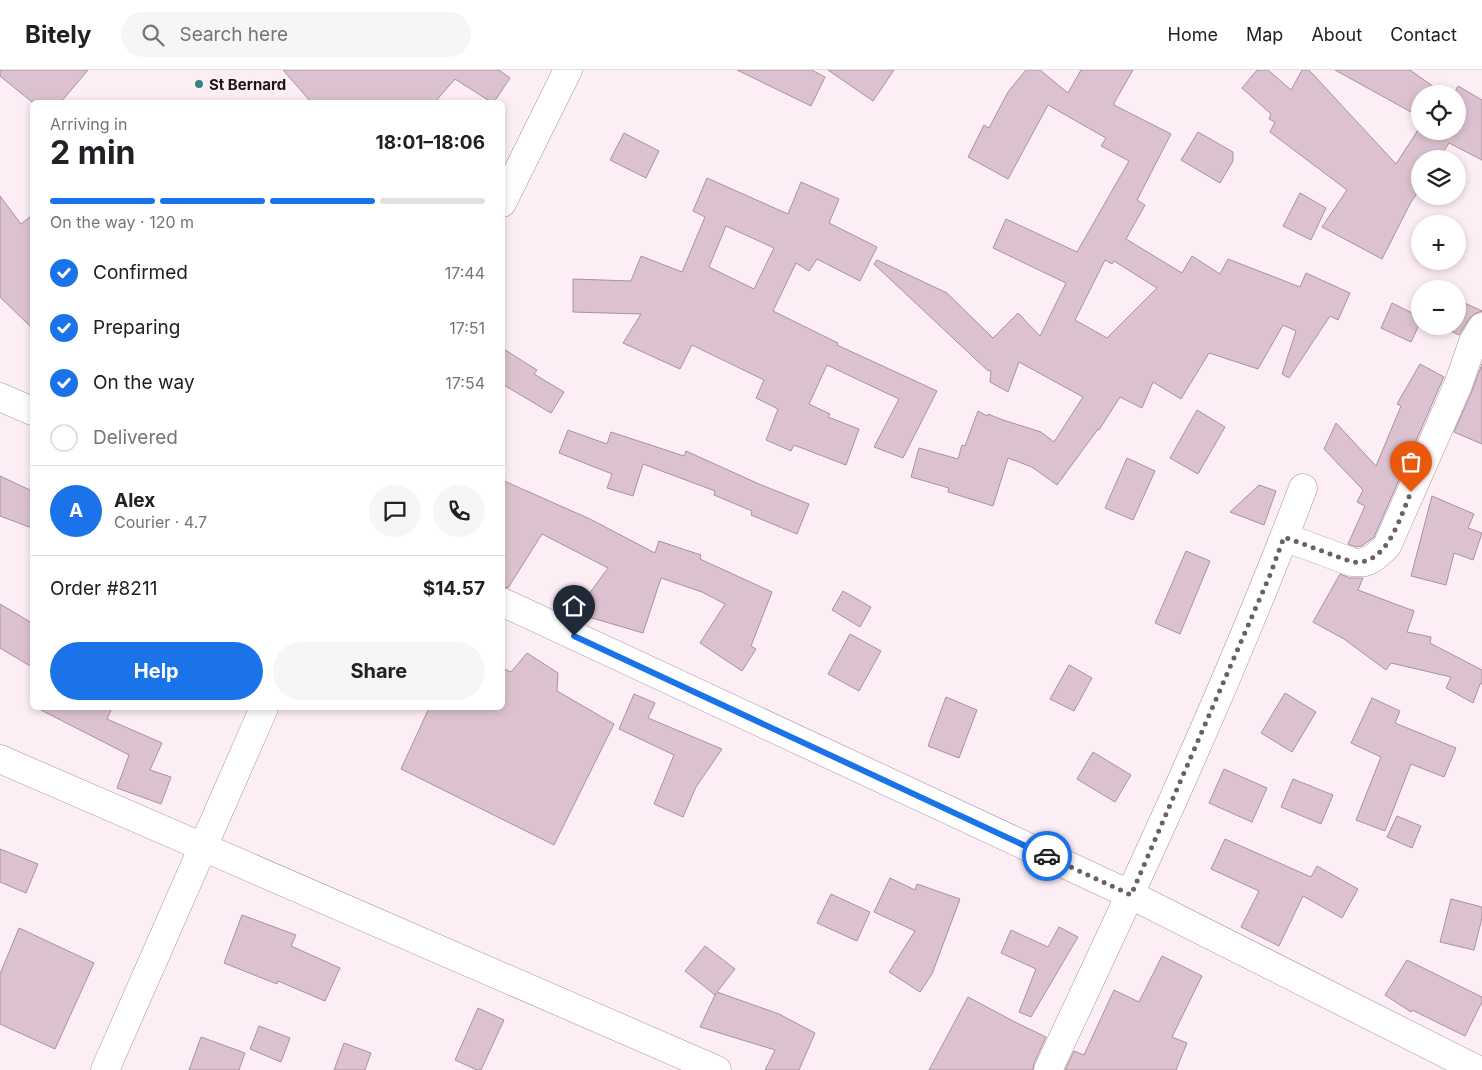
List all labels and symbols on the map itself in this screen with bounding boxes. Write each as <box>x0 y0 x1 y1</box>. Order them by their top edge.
place label: St Bernard <box>209 75 286 94</box>
marker: St Bernard <box>193 78 205 90</box>
pin <box>1390 441 1432 492</box>
pin <box>553 585 595 636</box>
courier <box>1022 831 1072 881</box>

